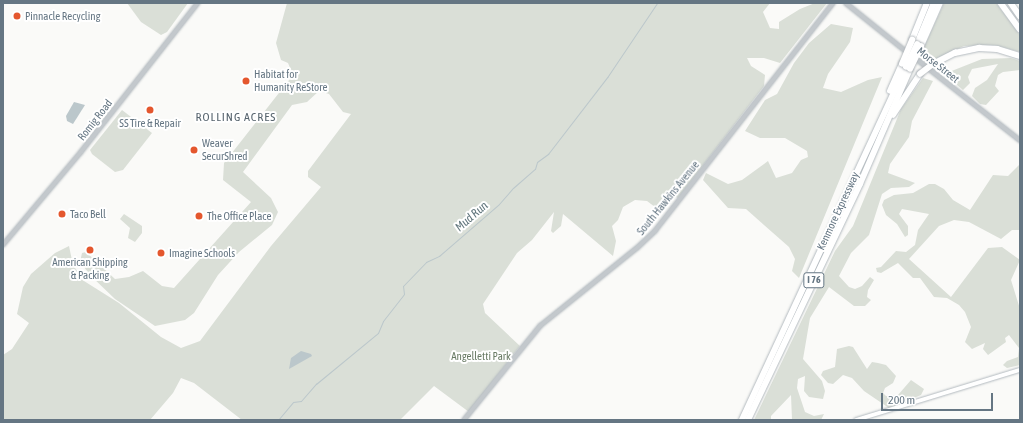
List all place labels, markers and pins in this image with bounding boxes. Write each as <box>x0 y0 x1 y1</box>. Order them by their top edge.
place label: Pinnacle Recycling <box>25 9 100 23</box>
marker: Pinnacle Recycling <box>12 11 22 21</box>
place label: Habitat for Humanity ReStore <box>254 68 327 94</box>
marker: Habitat for Humanity ReStore <box>241 76 251 86</box>
marker: SS Tire & Repair <box>145 105 155 115</box>
place label: SS Tire & Repair <box>119 116 181 130</box>
place label: Weaver SecurShred <box>202 137 248 163</box>
marker: Weaver SecurShred <box>189 145 199 155</box>
place label: Taco Bell <box>70 207 106 221</box>
marker: Taco Bell <box>57 209 67 219</box>
place label: The Office Place <box>207 209 271 223</box>
marker: The Office Place <box>194 211 204 221</box>
marker: American Shipping & Packing <box>85 245 95 255</box>
place label: Imagine Schools <box>169 246 235 260</box>
marker: Imagine Schools <box>156 248 166 258</box>
place label: American Shipping & Packing <box>52 256 128 282</box>

